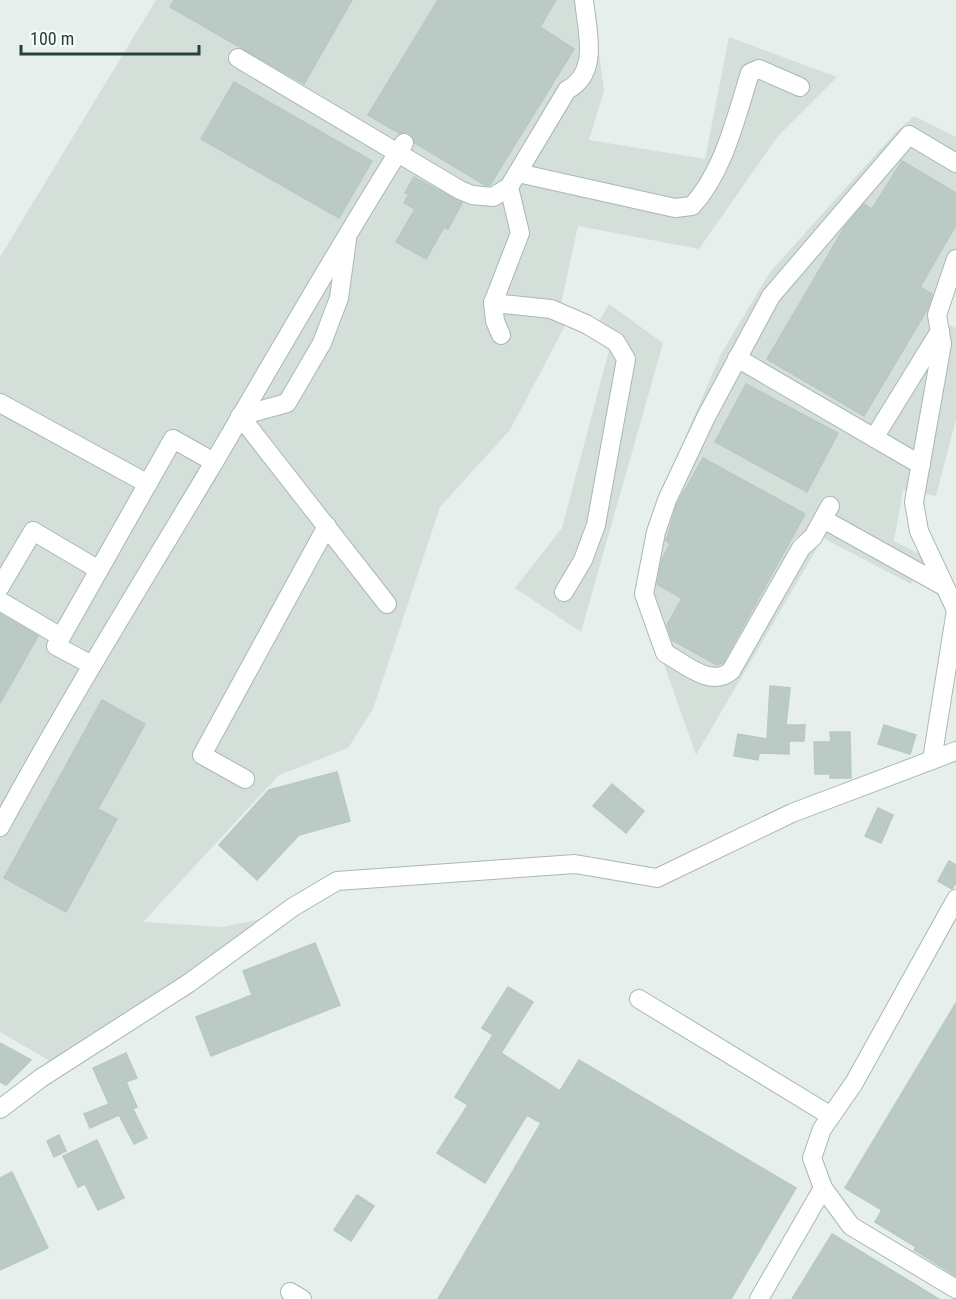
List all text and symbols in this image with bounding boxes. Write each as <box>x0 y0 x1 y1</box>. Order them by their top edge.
scale bar <box>21 18 200 56</box>
text: 100 m <box>30 28 74 49</box>

